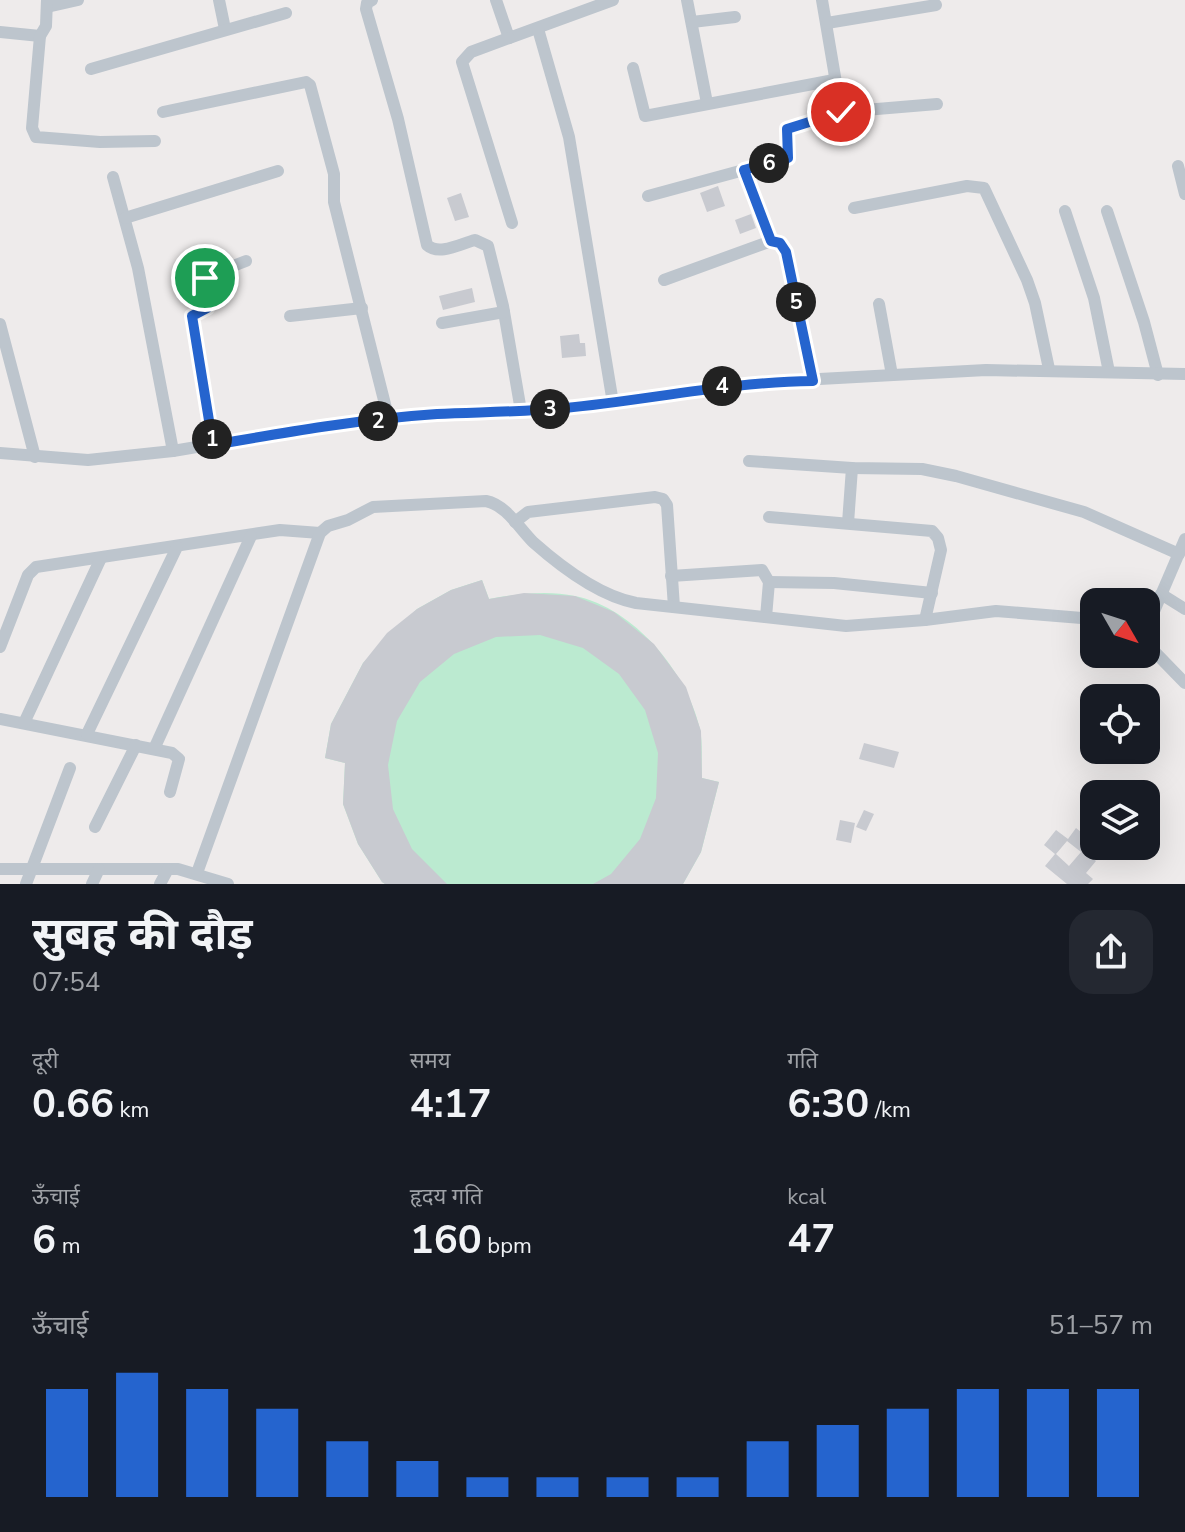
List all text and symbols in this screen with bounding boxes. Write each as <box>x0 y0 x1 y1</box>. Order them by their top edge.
pin <box>807 78 875 146</box>
icon: check <box>819 90 863 134</box>
pin: 6 <box>749 143 789 183</box>
text: 6 <box>762 148 776 178</box>
pin <box>171 244 239 312</box>
icon: arrive <box>183 256 227 300</box>
pin: 5 <box>776 282 816 322</box>
text: 5 <box>789 287 803 317</box>
pin: 4 <box>702 366 742 406</box>
text: 4 <box>715 371 729 401</box>
pin: 3 <box>530 389 570 429</box>
text: 3 <box>543 394 557 424</box>
pin: 2 <box>358 401 398 441</box>
text: 2 <box>371 406 385 436</box>
pin: 1 <box>192 419 232 459</box>
text: 1 <box>205 424 219 454</box>
north arrow <box>1080 588 1160 668</box>
map controls <box>1080 588 1160 860</box>
button: locate <box>1080 684 1160 764</box>
button: layers <box>1080 780 1160 860</box>
text: सुबह की दौड़ <box>32 905 253 965</box>
button: share <box>1069 910 1153 994</box>
text: 07:54 <box>32 965 100 1000</box>
text: दूरी <box>32 1046 58 1076</box>
text: समय <box>410 1046 450 1076</box>
text: गति <box>787 1046 818 1076</box>
text: 0.66 <box>32 1077 114 1131</box>
text: 4:17 <box>410 1077 492 1131</box>
text: 6:30 <box>787 1077 869 1131</box>
text: km <box>114 1095 149 1125</box>
text: /km <box>869 1095 911 1125</box>
text: ऊँचाई <box>32 1182 80 1212</box>
text: हृदय गति <box>410 1182 482 1212</box>
text: kcal <box>787 1182 826 1212</box>
text: 47 <box>787 1212 835 1266</box>
text: 6 <box>32 1213 56 1267</box>
text: 160 <box>410 1213 482 1267</box>
text: m <box>56 1231 81 1261</box>
text: bpm <box>482 1231 532 1261</box>
text: ऊँचाई <box>32 1308 88 1343</box>
text: 51–57 m <box>1049 1308 1153 1343</box>

